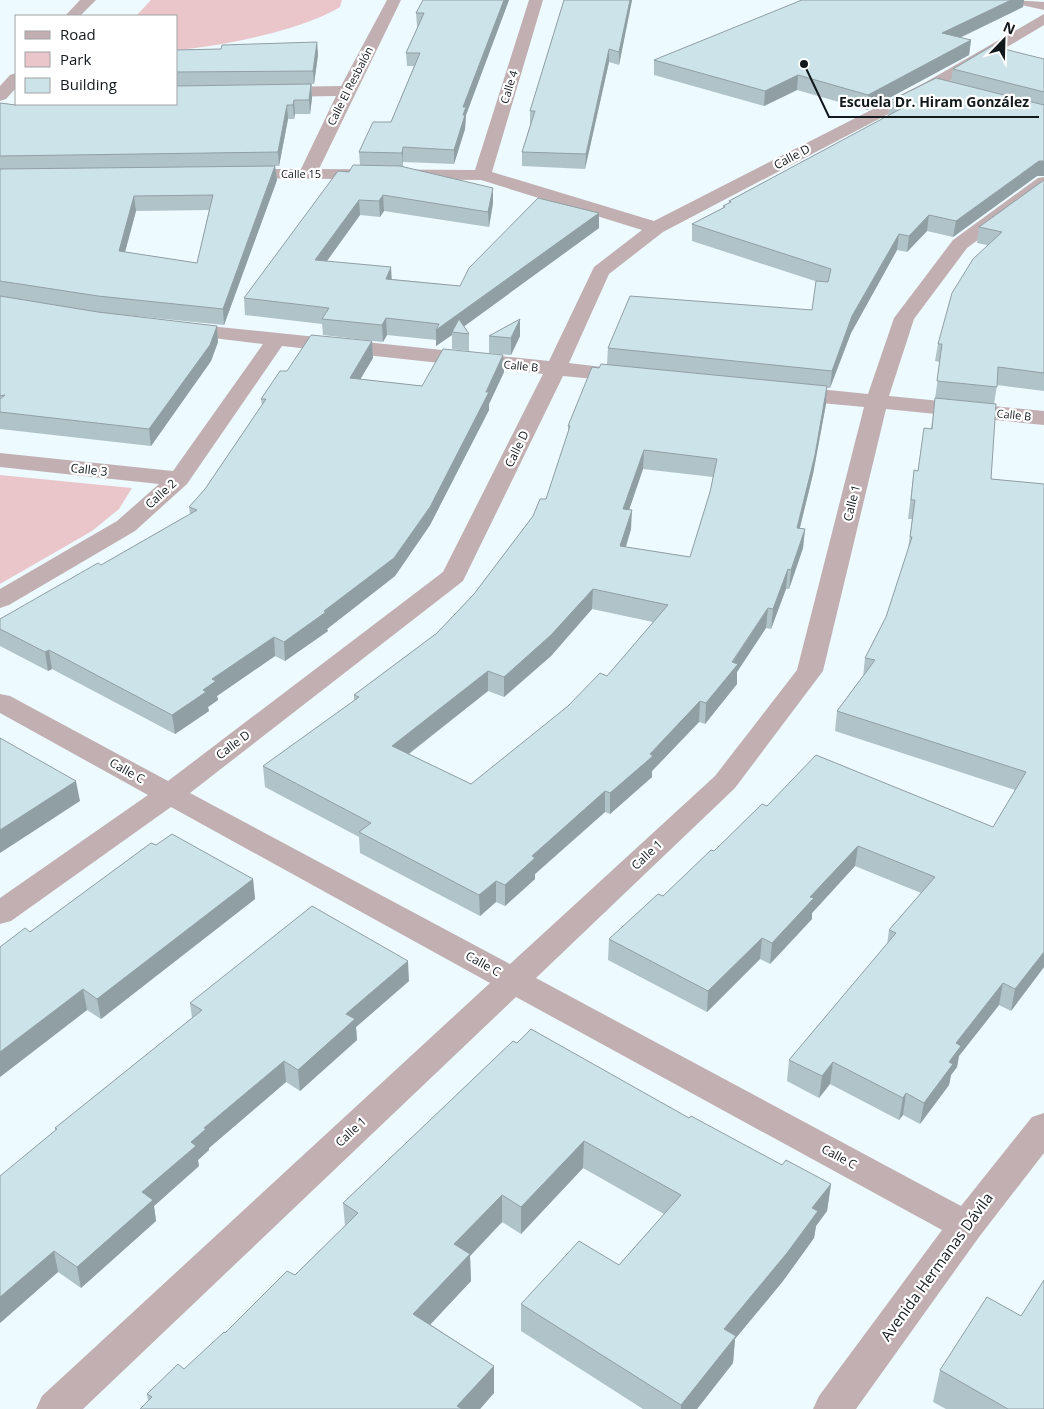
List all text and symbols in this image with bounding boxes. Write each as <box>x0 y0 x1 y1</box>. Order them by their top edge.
legend <box>15 15 178 105</box>
north arrow <box>979 15 1029 65</box>
text: N <box>1000 17 1018 39</box>
text: Road <box>60 24 96 44</box>
street label: Calle El Resbalón <box>323 44 376 128</box>
text: Park <box>60 49 91 69</box>
street label: Calle 4 <box>496 68 521 105</box>
text: Building <box>60 74 117 94</box>
callout: Escuela Dr. Hiram González <box>829 88 1039 117</box>
text: Escuela Dr. Hiram González <box>839 92 1029 111</box>
street label: Calle D <box>771 140 813 173</box>
street label: Calle 15 <box>281 166 321 181</box>
street label: Calle B <box>503 356 539 375</box>
street label: Calle B <box>996 405 1032 424</box>
street label: Calle D <box>500 428 533 470</box>
street label: Calle 3 <box>70 459 108 480</box>
street label: Calle 2 <box>141 475 180 512</box>
street label: Calle 1 <box>839 483 864 523</box>
street label: Calle D <box>212 726 253 763</box>
street label: Calle C <box>107 754 148 787</box>
street label: Calle 1 <box>627 836 666 873</box>
street label: Calle C <box>463 947 504 980</box>
street label: Calle 1 <box>331 1113 370 1150</box>
street label: Calle C <box>819 1140 860 1173</box>
street label: Avenida Hermanas Dávila <box>876 1188 997 1345</box>

